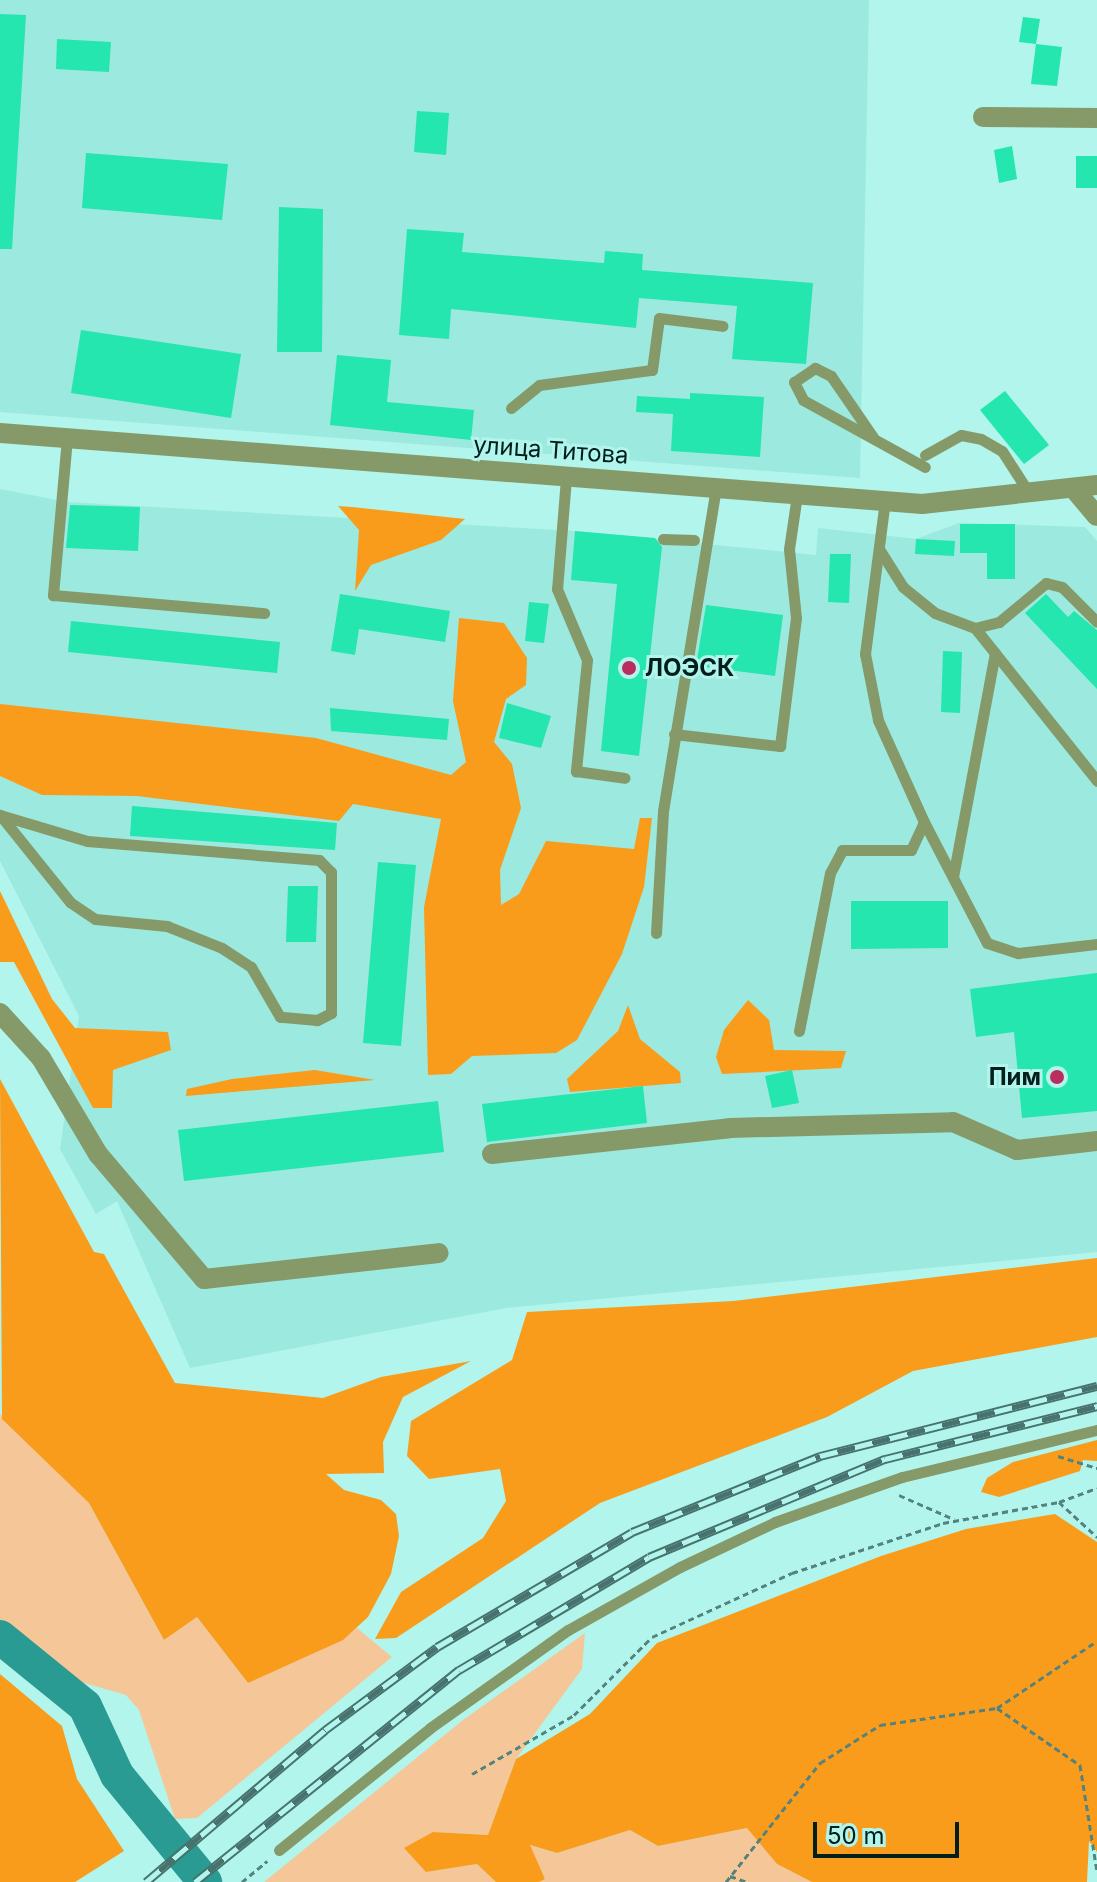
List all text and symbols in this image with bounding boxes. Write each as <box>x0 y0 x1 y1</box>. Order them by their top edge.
street label: улица Титова <box>472 430 630 470</box>
place label: ЛОЭСК <box>645 654 734 682</box>
marker: ЛОЭСК <box>620 659 638 677</box>
place label: Пим <box>989 1063 1041 1091</box>
marker: Пим <box>1048 1068 1066 1086</box>
scale bar <box>817 1806 963 1856</box>
text: 50 m <box>827 1821 885 1850</box>

